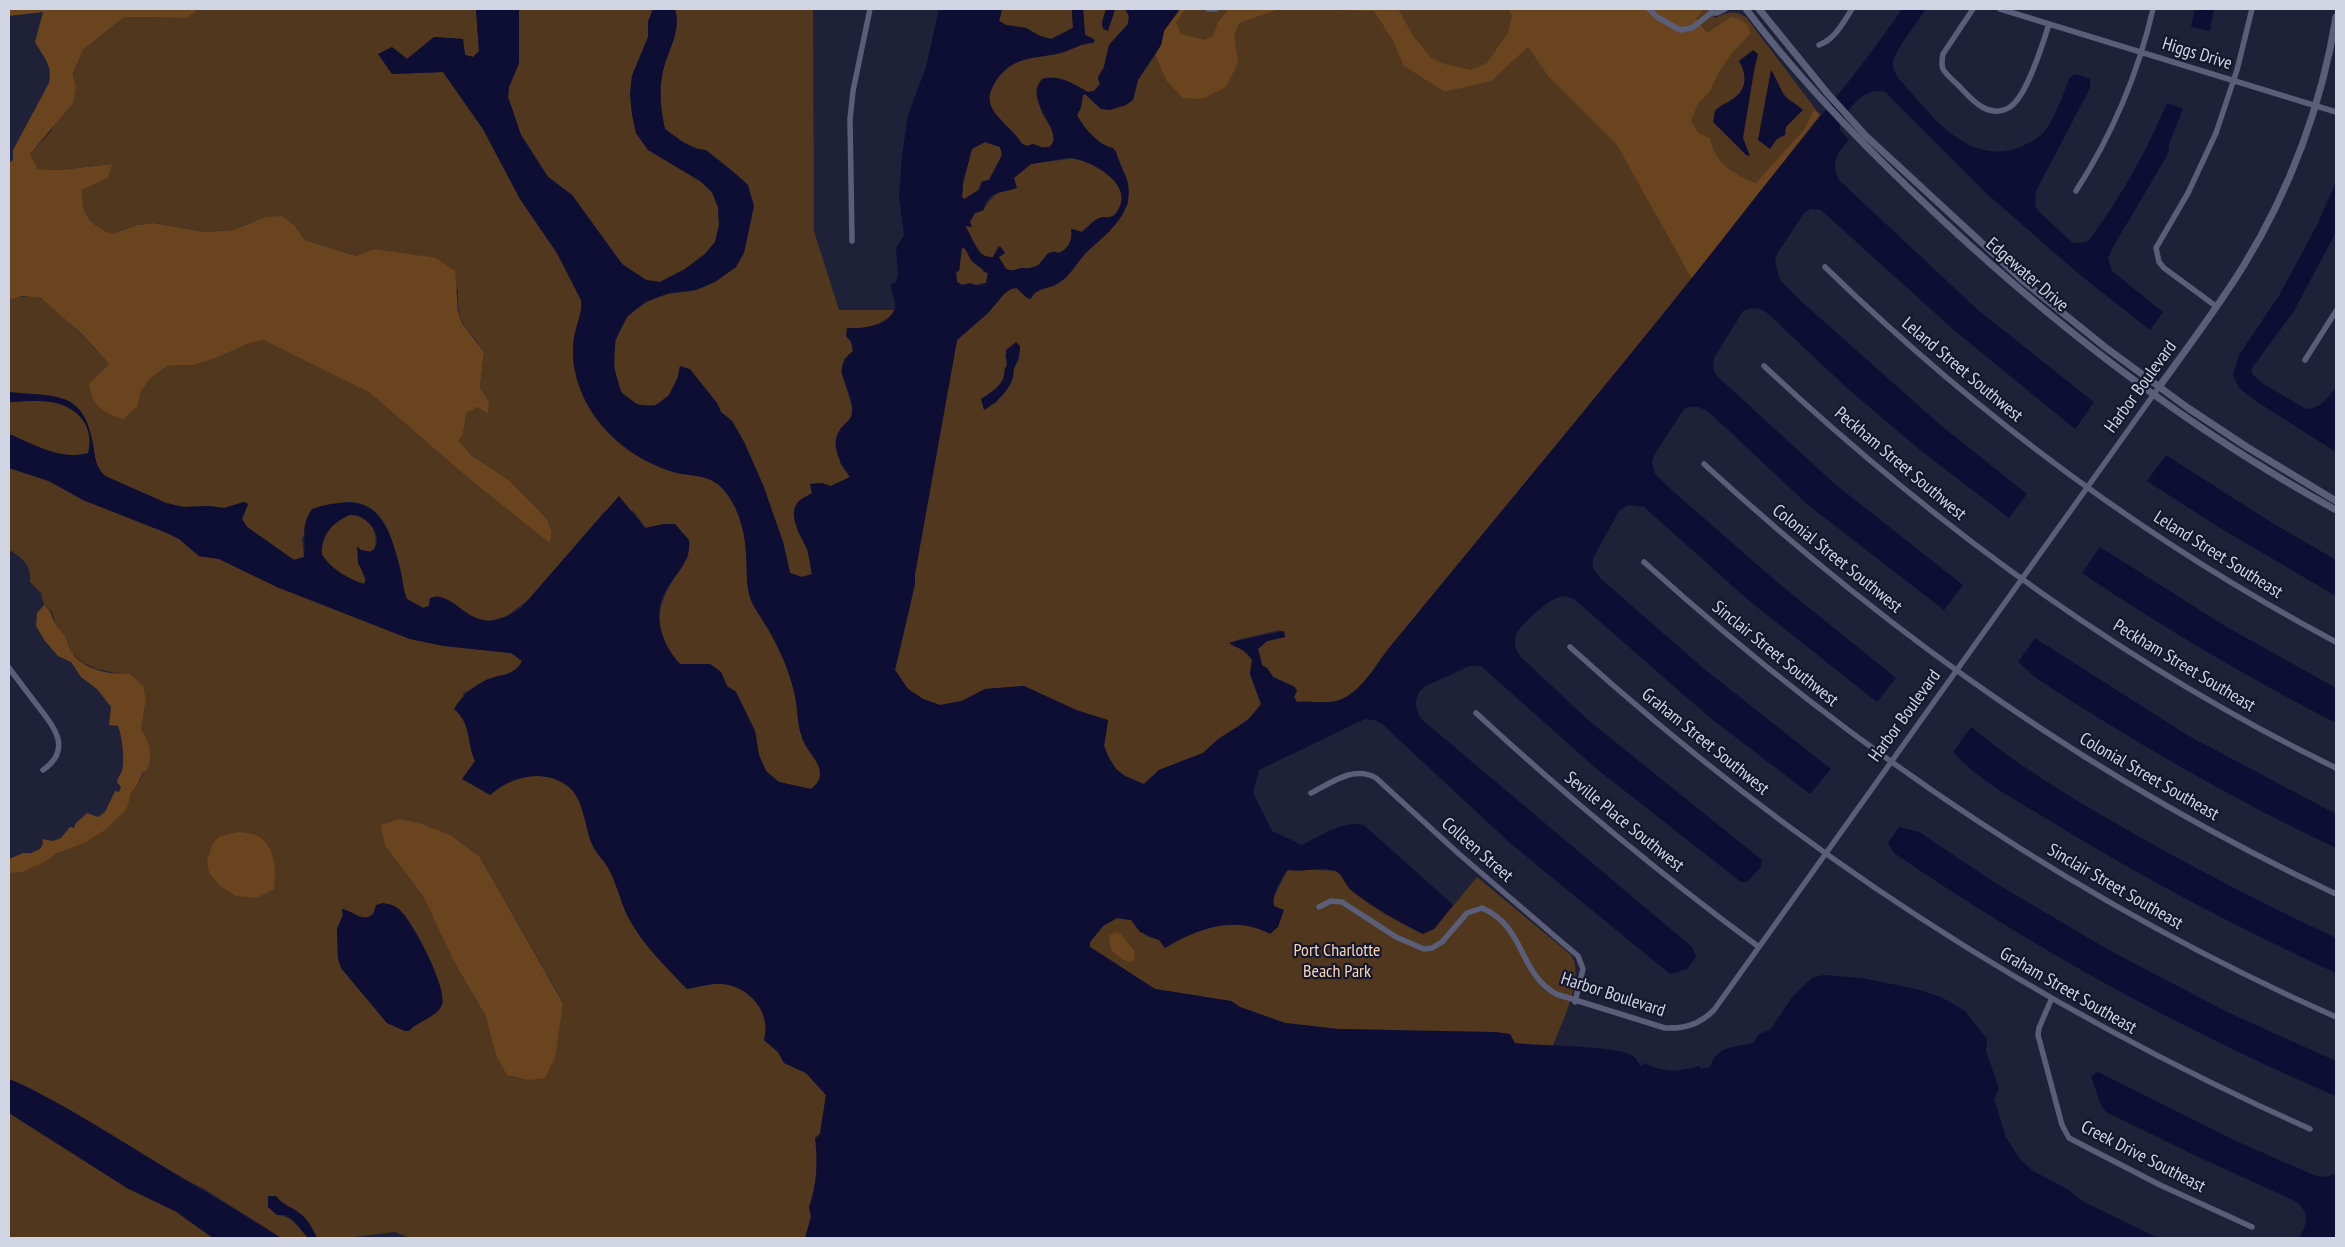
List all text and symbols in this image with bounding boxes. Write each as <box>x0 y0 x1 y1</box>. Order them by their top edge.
street label: Higgs Drive <box>2160 33 2234 75</box>
street label: Edgewater Drive <box>1981 233 2073 317</box>
street label: Leland Street Southwest <box>1897 313 2027 427</box>
street label: Harbor Boulevard <box>2100 337 2182 437</box>
street label: Peckham Street Southwest <box>1830 403 1970 525</box>
street label: Colonial Street Southwest <box>1768 500 1906 618</box>
street label: Leland Street Southeast <box>2150 507 2286 603</box>
street label: Sinclair Street Southwest <box>1708 596 1842 712</box>
street label: Peckham Street Southeast <box>2109 615 2259 717</box>
street label: Harbor Boulevard <box>1864 666 1946 766</box>
street label: Graham Street Southwest <box>1637 684 1773 800</box>
street label: Colonial Street Southeast <box>2075 728 2223 826</box>
street label: Seville Place Southwest <box>1560 767 1688 877</box>
street label: Colleen Street <box>1437 813 1517 887</box>
street label: Sinclair Street Southeast <box>2043 839 2187 935</box>
park label: Port Charlotte Beach Park <box>1294 940 1380 982</box>
street label: Graham Street Southeast <box>1996 943 2140 1039</box>
street label: Harbor Boulevard <box>1558 968 1668 1022</box>
street label: Creek Drive Southeast <box>2077 1116 2209 1198</box>

